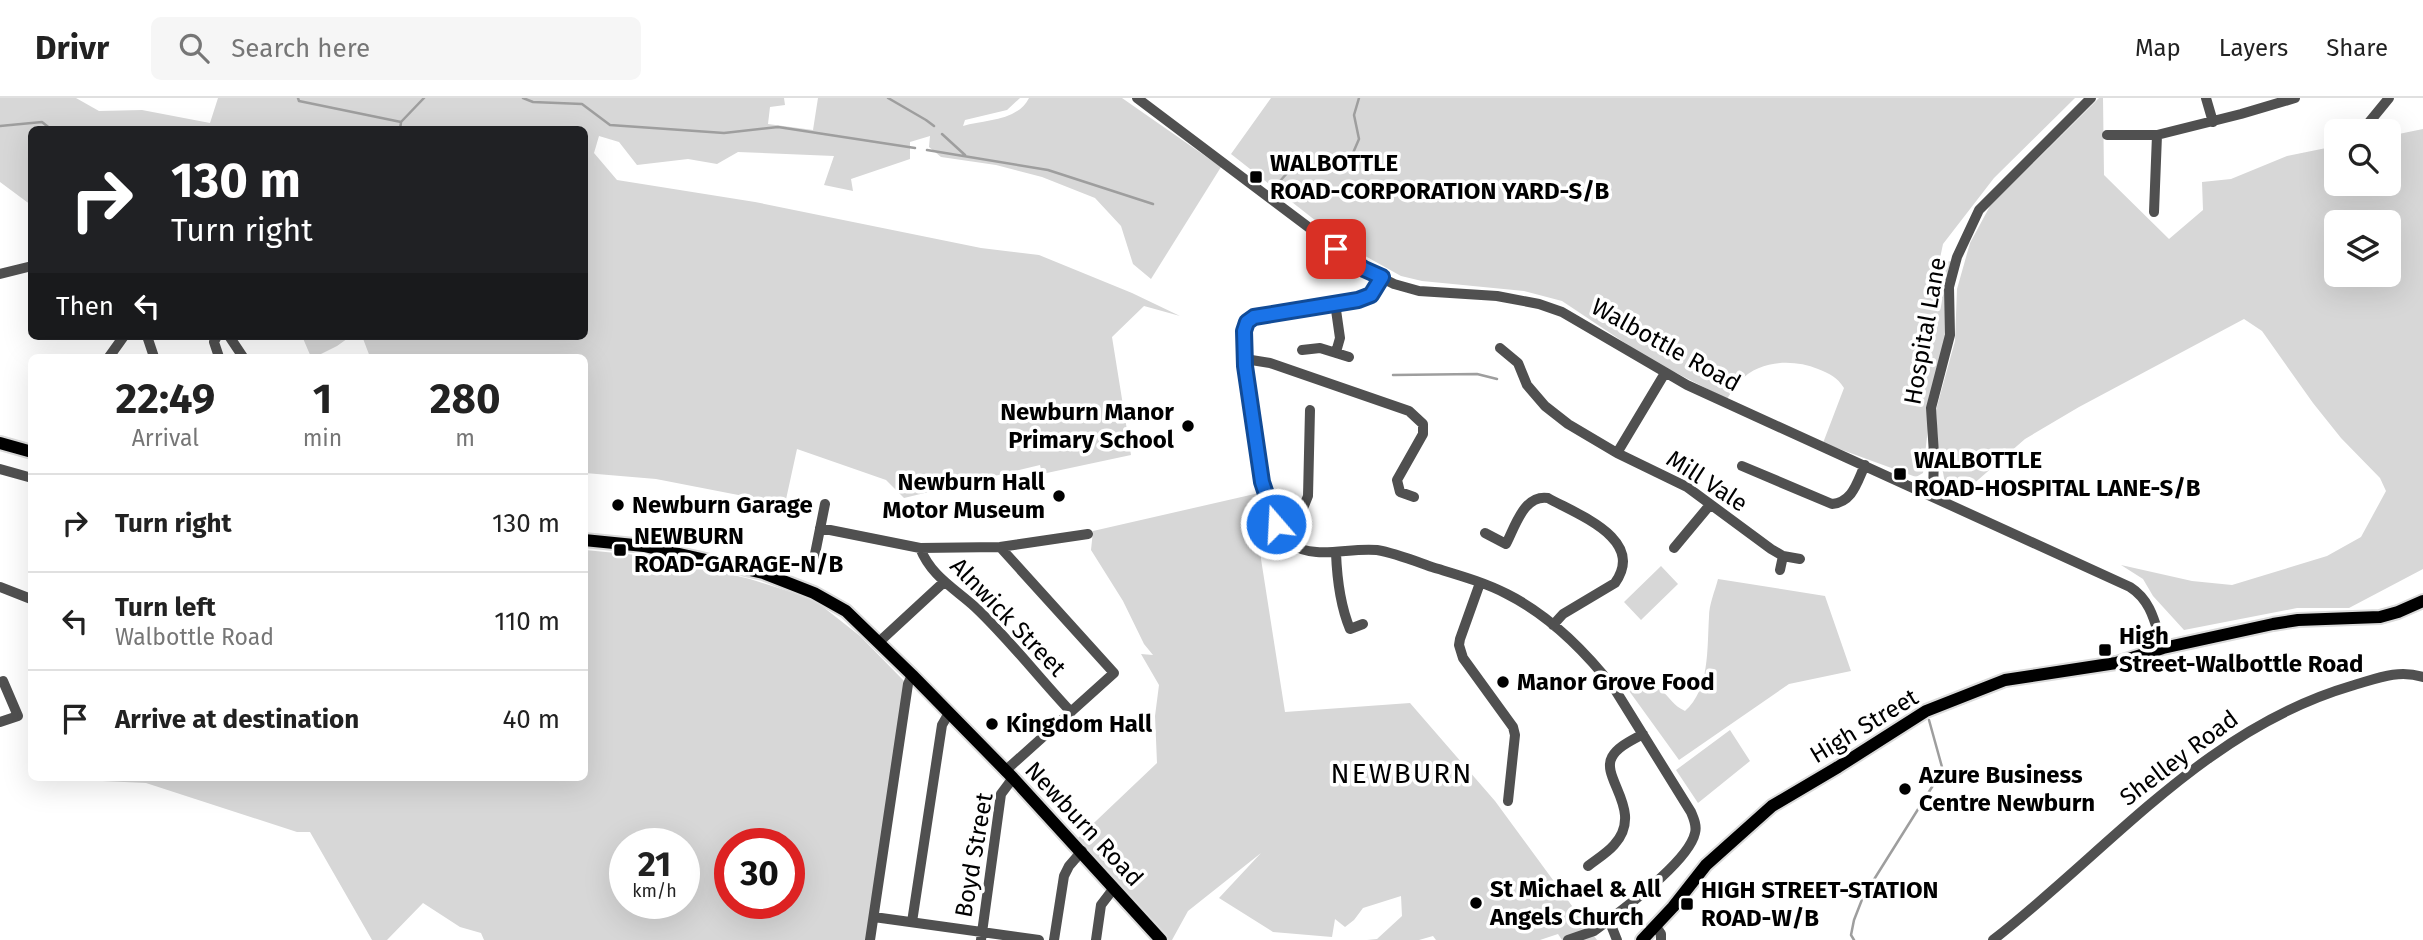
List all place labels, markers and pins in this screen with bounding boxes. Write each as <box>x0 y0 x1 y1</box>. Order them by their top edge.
place label: WALBOTTLE ROAD-CORPORATION YARD-S/B <box>1270 149 1610 205</box>
marker: WALBOTTLE ROAD-CORPORATION YARD-S/B <box>1248 169 1264 185</box>
pin <box>1306 219 1366 279</box>
place label: Newburn Manor Primary School <box>1000 398 1175 454</box>
marker: Newburn Manor Primary School <box>1180 418 1196 434</box>
place label: WALBOTTLE ROAD-HOSPITAL LANE-S/B <box>1914 446 2201 502</box>
marker: WALBOTTLE ROAD-HOSPITAL LANE-S/B <box>1892 466 1908 482</box>
place label: Newburn Hall Motor Museum <box>883 468 1046 524</box>
marker: Newburn Hall Motor Museum <box>1051 488 1067 504</box>
place label: Newburn Garage <box>632 491 813 519</box>
marker: Newburn Garage <box>610 497 626 513</box>
place label: NEWBURN ROAD-GARAGE-N/B <box>634 522 844 578</box>
marker: NEWBURN ROAD-GARAGE-N/B <box>612 542 628 558</box>
place label: High Street-Walbottle Road <box>2119 622 2363 678</box>
marker: High Street-Walbottle Road <box>2097 642 2113 658</box>
place label: Manor Grove Food <box>1517 668 1715 696</box>
marker: Manor Grove Food <box>1495 674 1511 690</box>
place label: Kingdom Hall <box>1006 710 1153 738</box>
marker: Kingdom Hall <box>984 716 1000 732</box>
place label: Azure Business Centre Newburn <box>1918 761 2095 817</box>
marker: Azure Business Centre Newburn <box>1897 781 1913 797</box>
place label: St Michael & All Angels Church <box>1489 875 1662 931</box>
place label: HIGH STREET-STATION ROAD-W/B <box>1701 876 1938 932</box>
marker: St Michael & All Angels Church <box>1468 895 1484 911</box>
marker: HIGH STREET-STATION ROAD-W/B <box>1679 896 1695 912</box>

